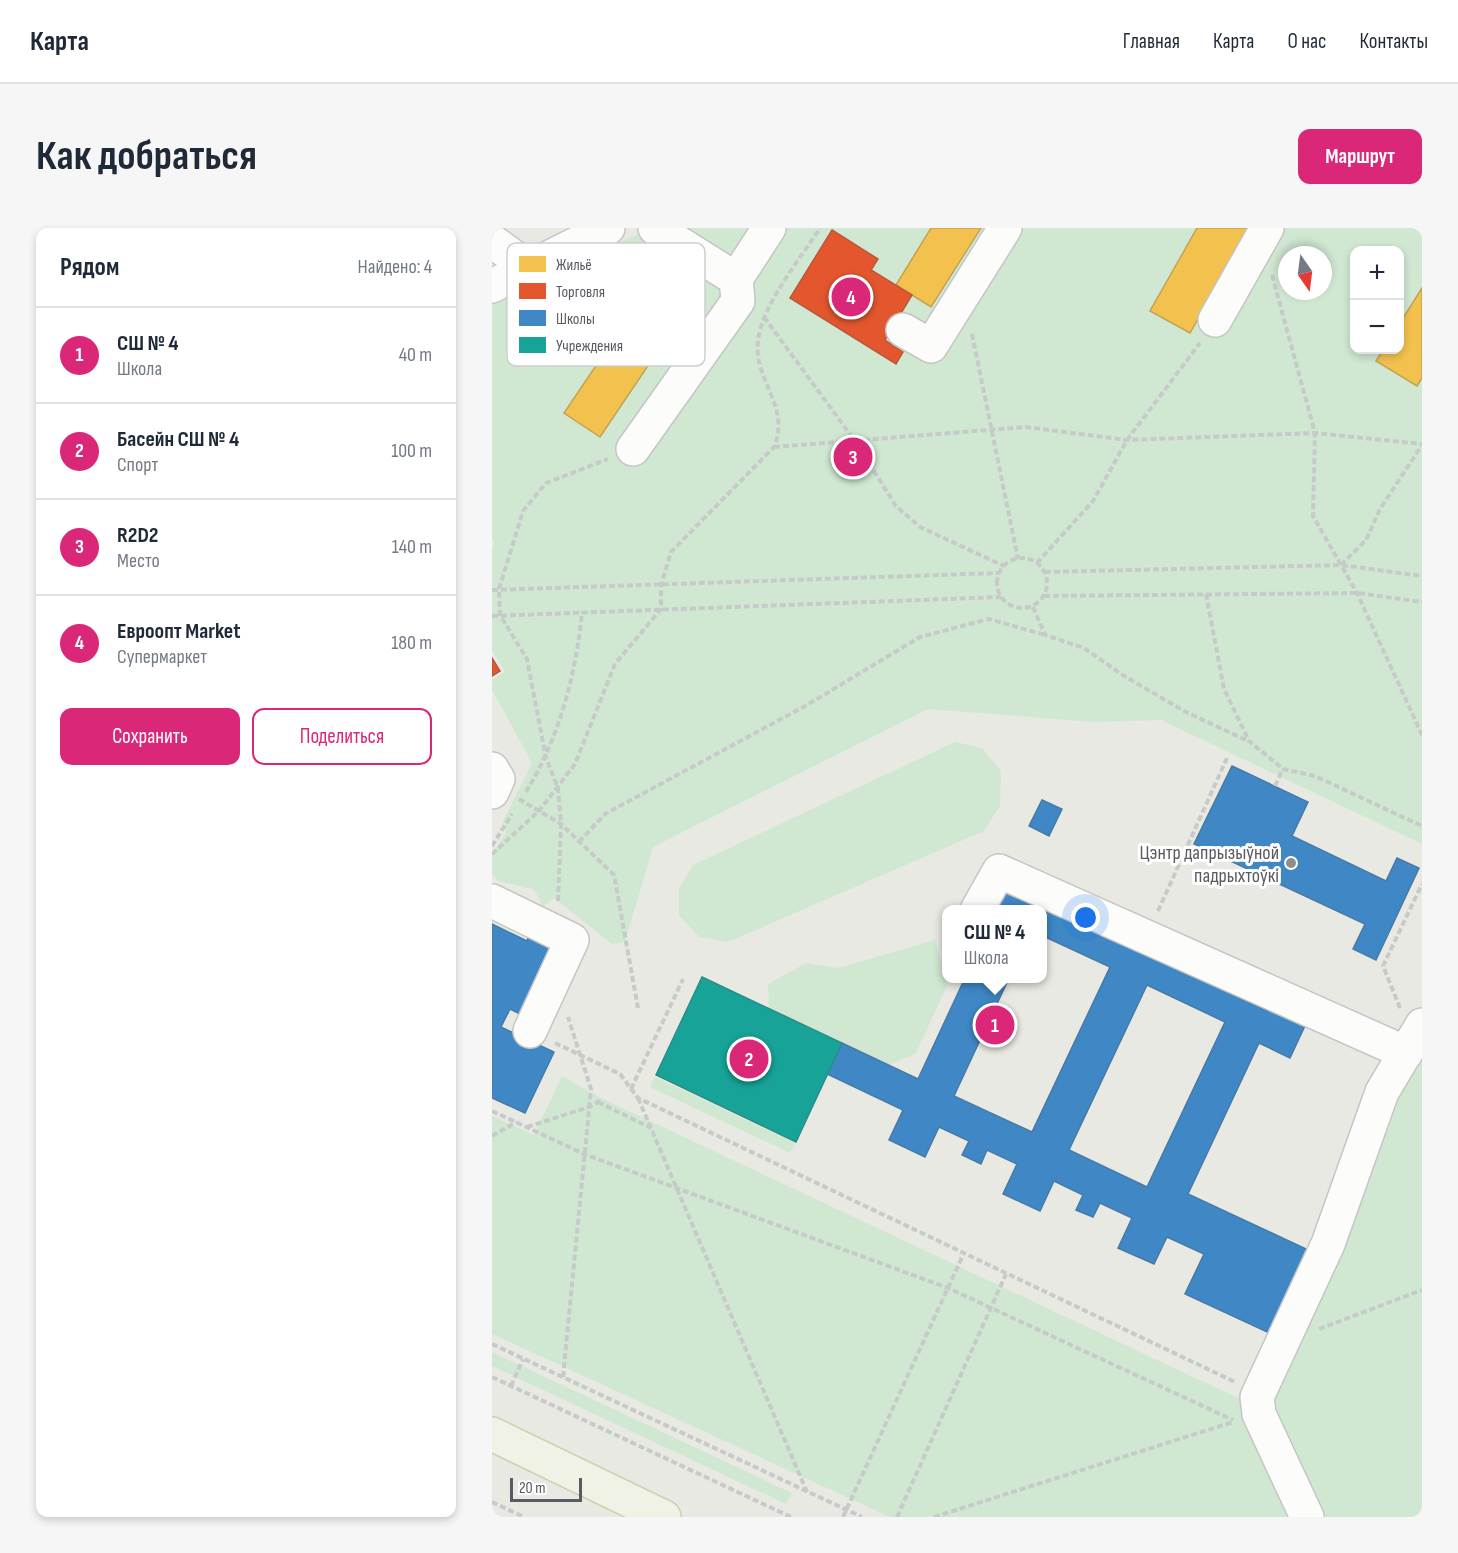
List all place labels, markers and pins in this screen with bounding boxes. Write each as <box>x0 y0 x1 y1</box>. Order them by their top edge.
pin: 4 <box>832 274 870 320</box>
pin: 3 <box>834 434 872 480</box>
place label: Цэнтр дапрызыўной падрыхтоўкі <box>1140 841 1279 888</box>
marker: Цэнтр дапрызыўной падрыхтоўкі <box>1284 856 1298 870</box>
pin: 1 <box>976 1002 1014 1048</box>
pin: 2 <box>730 1036 768 1082</box>

